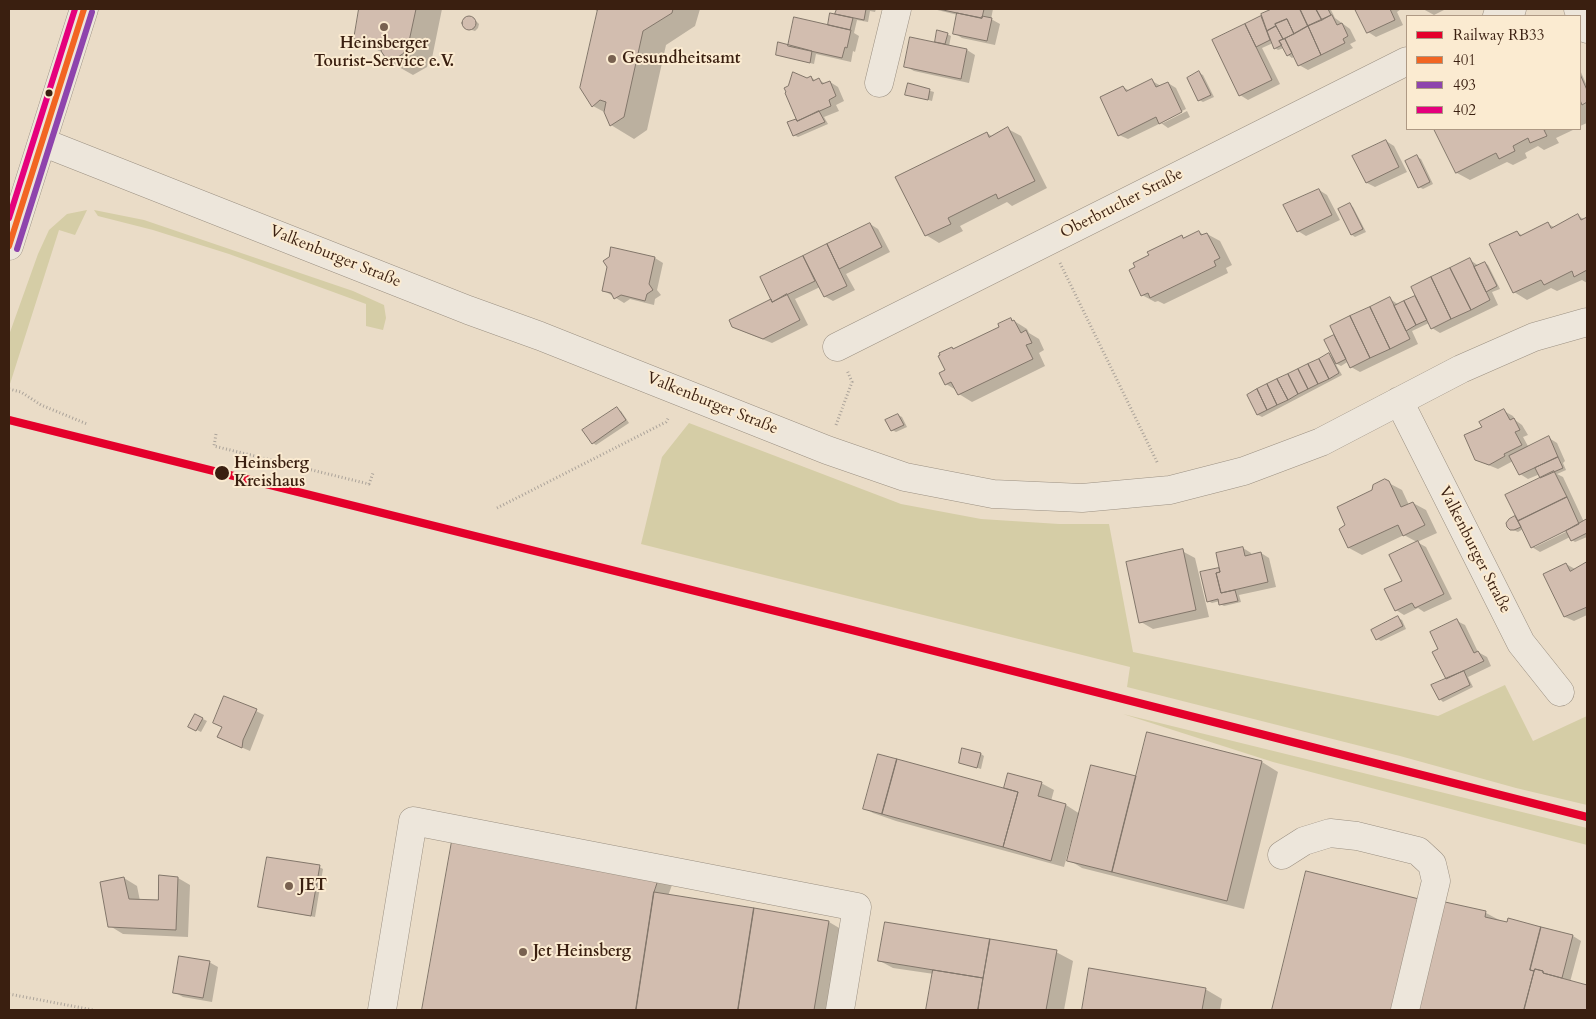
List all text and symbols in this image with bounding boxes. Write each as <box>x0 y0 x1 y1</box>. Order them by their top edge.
legend <box>1406 15 1581 130</box>
marker: Heinsberger Tourist-Service e.V. <box>378 21 390 33</box>
text: Railway RB33 <box>1453 25 1544 45</box>
place label: Heinsberger Tourist-Service e.V. <box>314 34 454 72</box>
place label: Gesundheitsamt <box>622 49 740 69</box>
text: 401 <box>1453 50 1476 70</box>
marker: Gesundheitsamt <box>606 53 618 65</box>
text: 493 <box>1453 75 1476 95</box>
unlabelled marker <box>44 88 54 98</box>
text: 402 <box>1453 100 1476 120</box>
street label: Oberbrucher Straße <box>1058 165 1186 243</box>
street label: Valkenburger Straße <box>267 222 403 292</box>
street label: Valkenburger Straße <box>644 369 780 439</box>
place label: Heinsberg Kreishaus <box>234 454 309 492</box>
marker: Heinsberg Kreishaus <box>213 464 231 482</box>
street label: Valkenburger Straße <box>1434 483 1514 617</box>
place label: JET <box>299 876 327 896</box>
marker: JET <box>283 880 295 892</box>
place label: Jet Heinsberg <box>533 942 631 962</box>
marker: Jet Heinsberg <box>517 946 529 958</box>

